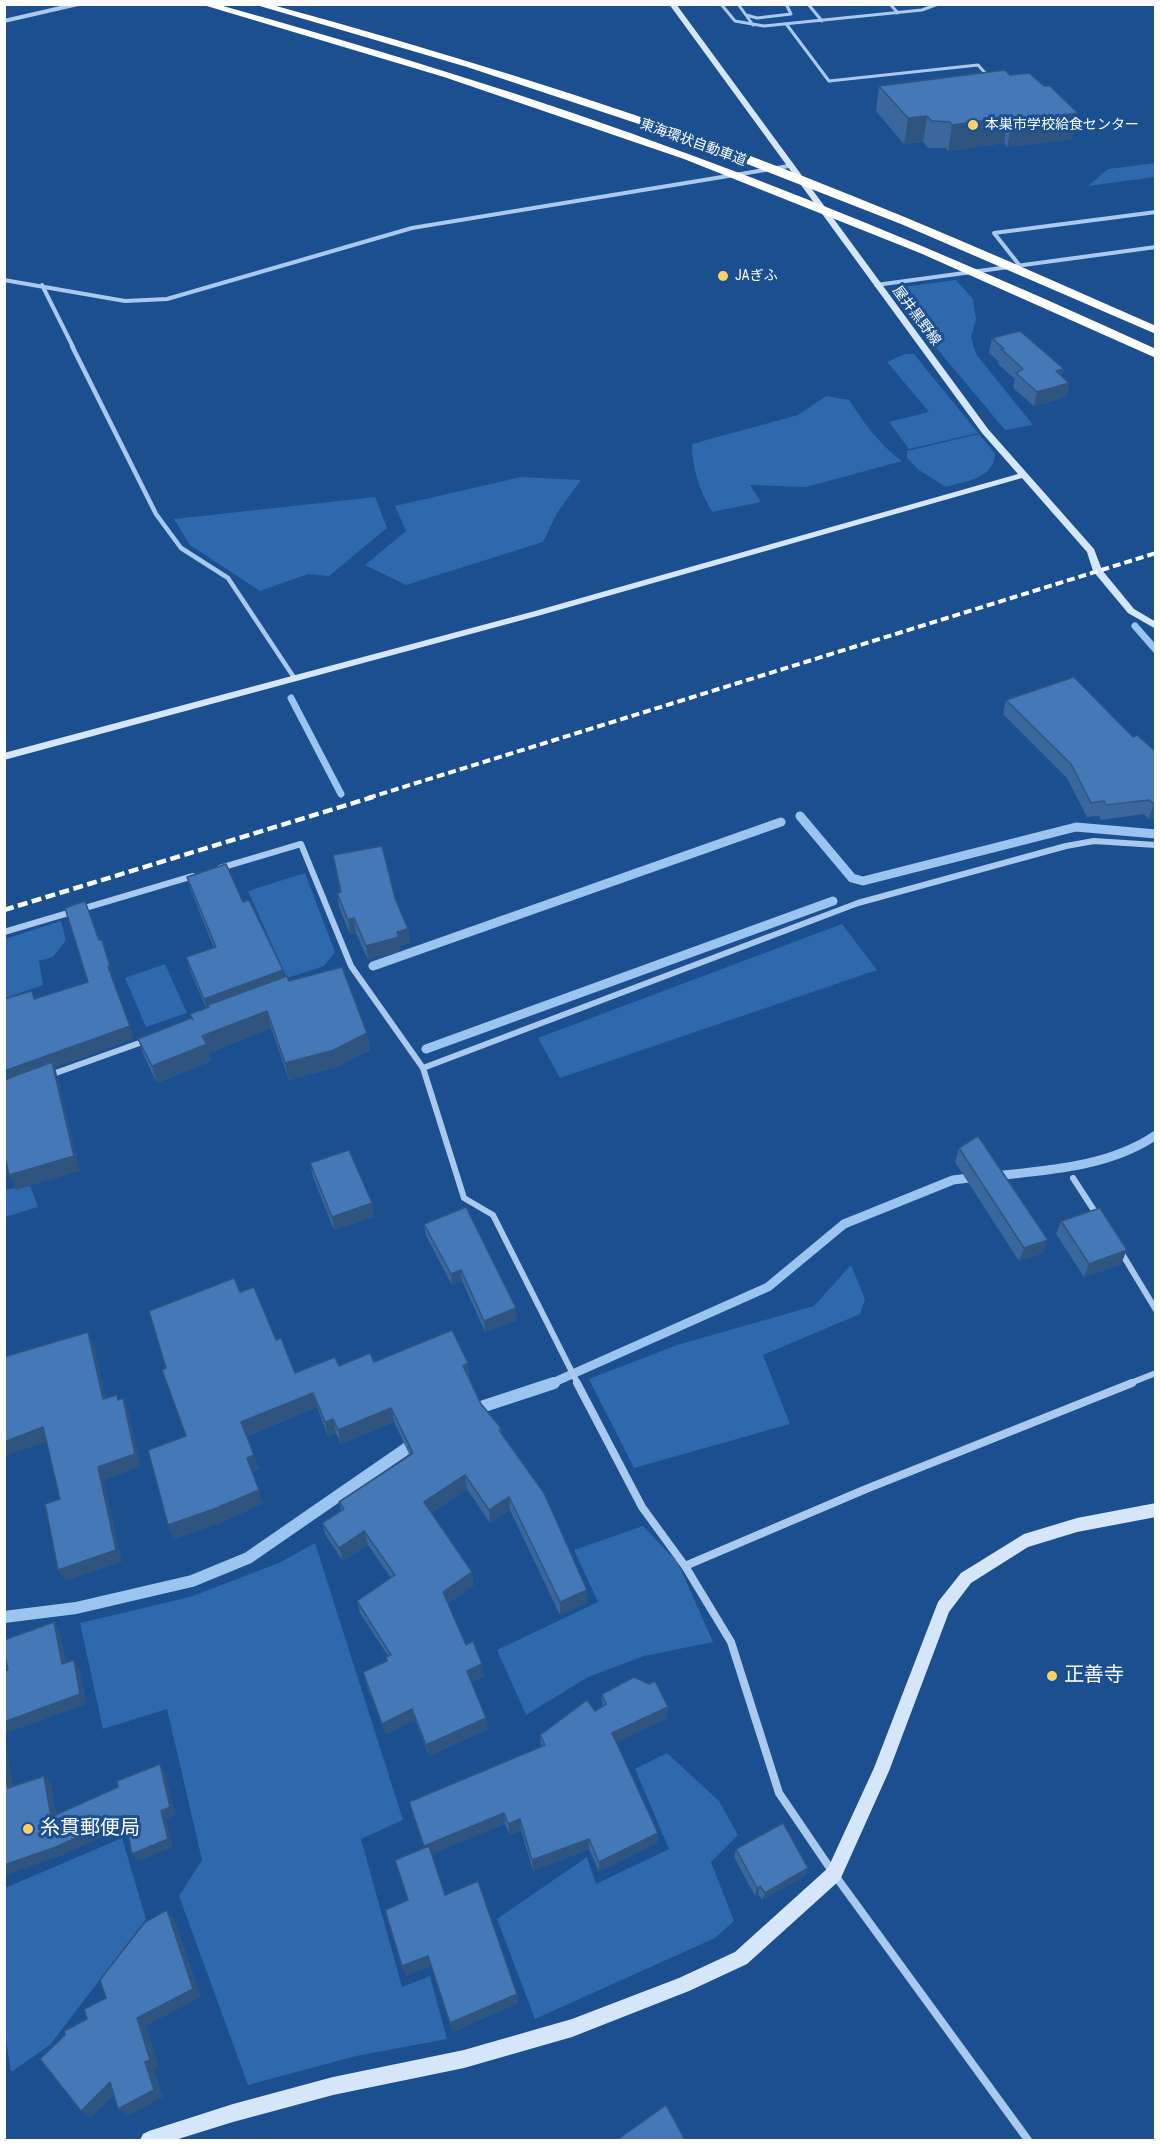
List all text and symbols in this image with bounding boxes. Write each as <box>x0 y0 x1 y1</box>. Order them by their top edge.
street label: 東海環状自動車道 <box>638 116 748 170</box>
place label: 本巣市学校給食センター <box>985 117 1139 133</box>
marker: 本巣市学校給食センター <box>966 118 980 132</box>
place label: JAぎふ <box>735 268 778 284</box>
marker: JAぎふ <box>716 269 730 283</box>
street label: 屋井黒野線 <box>888 283 944 349</box>
place label: 正善寺 <box>1064 1664 1124 1688</box>
marker: 正善寺 <box>1045 1669 1059 1683</box>
place label: 糸貫郵便局 <box>40 1817 140 1841</box>
marker: 糸貫郵便局 <box>21 1822 35 1836</box>

